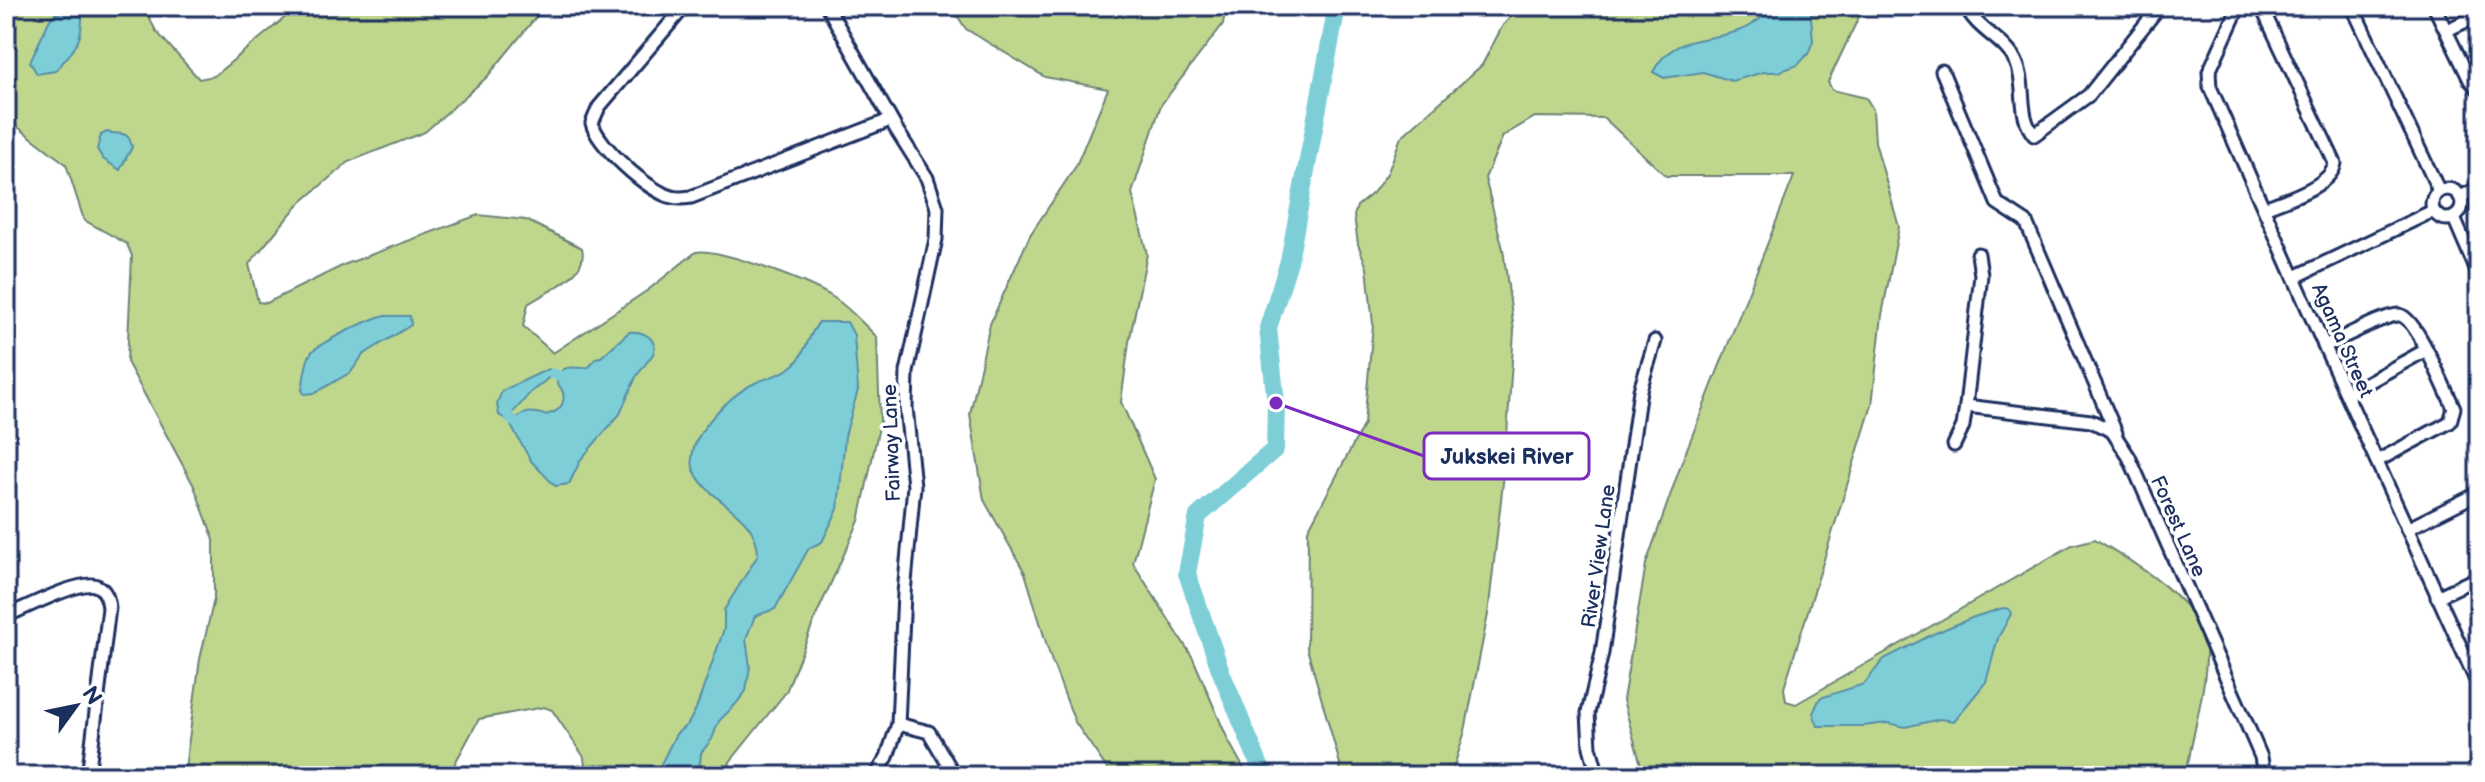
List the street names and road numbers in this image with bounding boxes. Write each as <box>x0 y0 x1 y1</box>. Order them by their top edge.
street label: Agama Street <box>2306 280 2378 401</box>
street label: Fairway Lane <box>878 384 906 502</box>
street label: Forest Lane <box>2145 472 2211 581</box>
street label: River View Lane <box>1577 483 1621 629</box>

